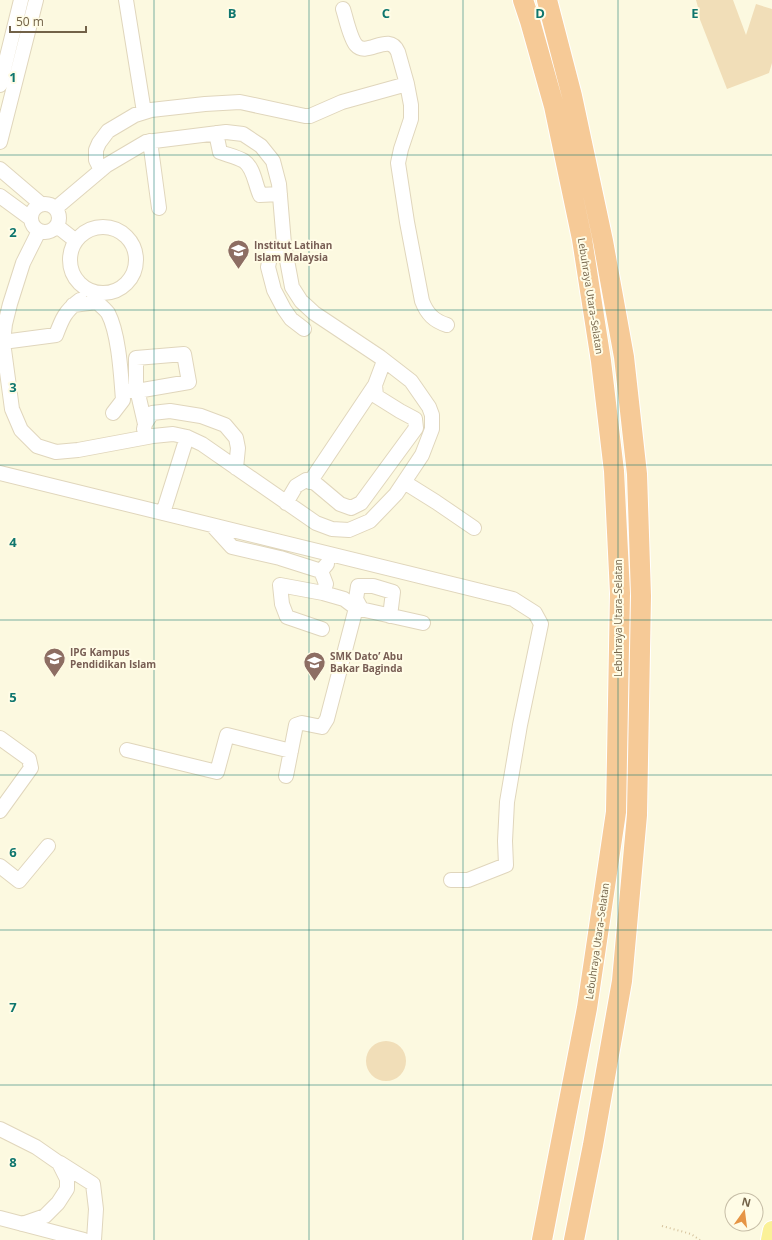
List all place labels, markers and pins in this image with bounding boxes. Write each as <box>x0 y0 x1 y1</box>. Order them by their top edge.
school or university icon: Institut Latihan Islam Malaysia <box>226 238 252 271</box>
place label: Institut Latihan Islam Malaysia <box>254 238 332 264</box>
school or university icon: IPG Kampus Pendidikan Islam <box>42 645 68 678</box>
place label: IPG Kampus Pendidikan Islam <box>70 645 156 671</box>
school or university icon: SMK Dato’ Abu Bakar Baginda <box>301 649 327 682</box>
place label: SMK Dato’ Abu Bakar Baginda <box>330 649 403 675</box>

